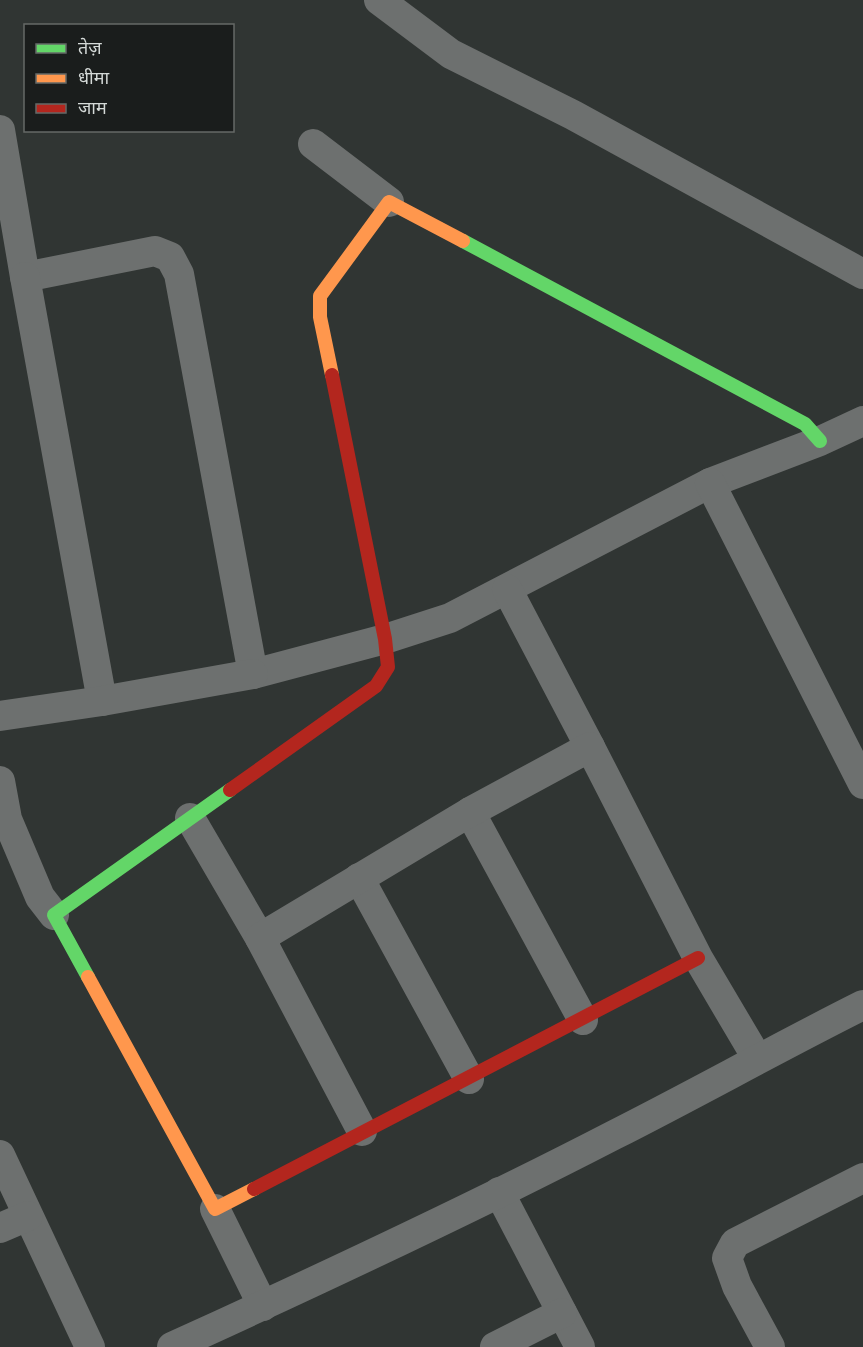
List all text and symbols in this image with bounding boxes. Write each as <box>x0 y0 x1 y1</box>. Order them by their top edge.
legend <box>24 24 234 132</box>
text: तेज़ <box>78 35 102 59</box>
text: धीमा <box>78 65 109 89</box>
text: जाम <box>78 95 108 119</box>

